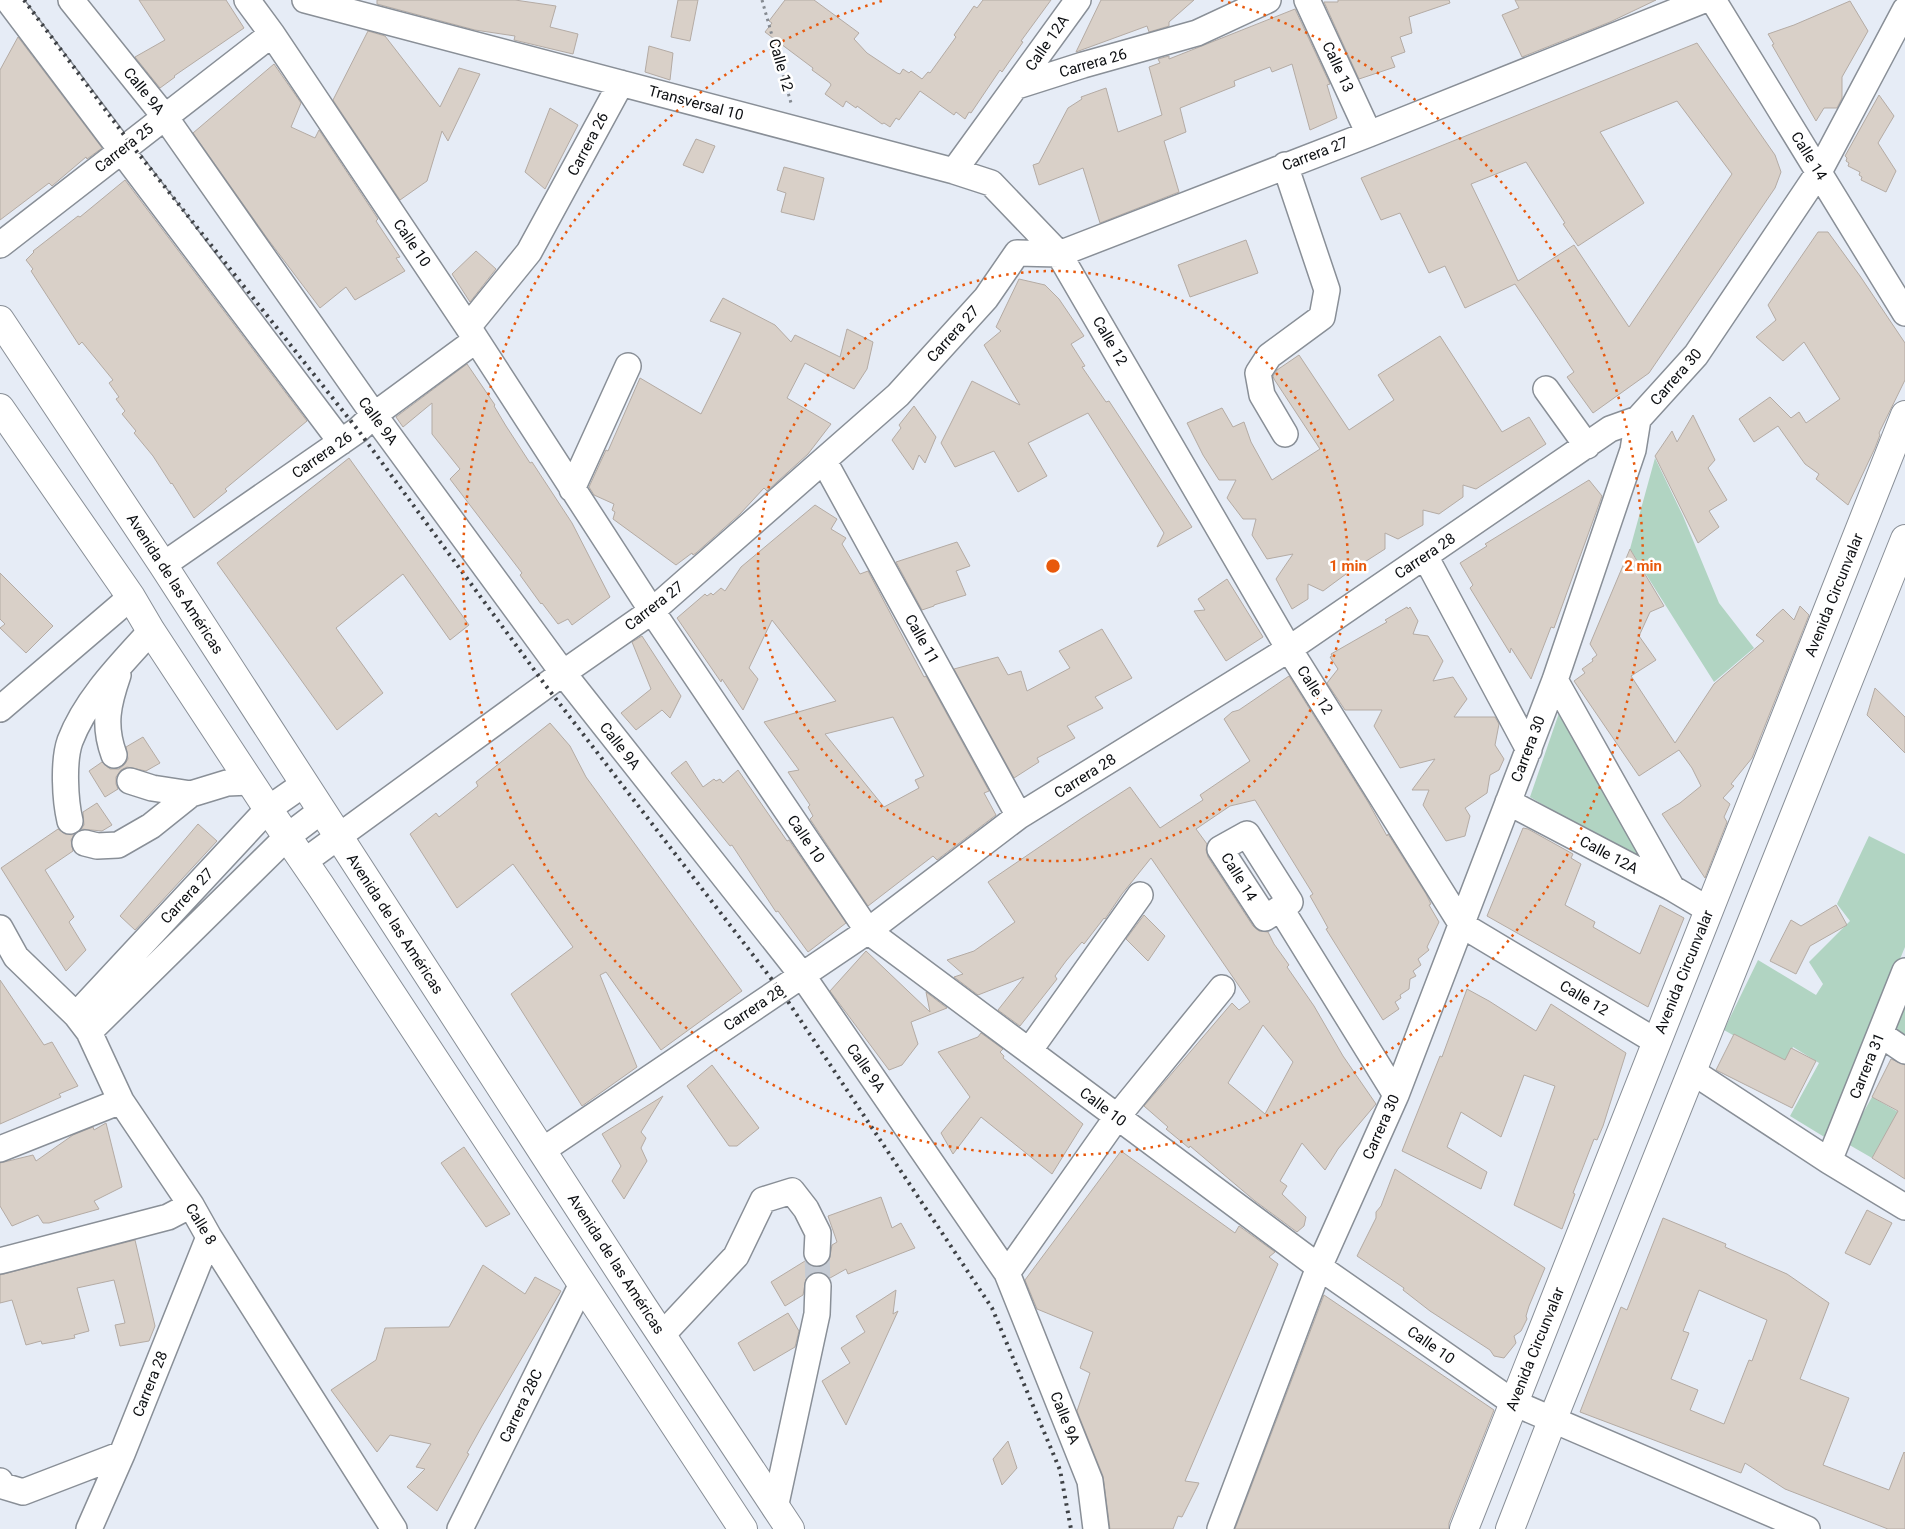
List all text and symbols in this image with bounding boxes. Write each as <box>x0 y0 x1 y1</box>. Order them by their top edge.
street label: Calle 12A <box>1021 12 1073 74</box>
street label: Calle 12 <box>765 37 797 93</box>
street label: Calle 13 <box>1318 39 1358 95</box>
street label: Carrera 26 <box>1057 45 1129 81</box>
street label: Calle 9A <box>120 64 168 118</box>
street label: Transversal 10 <box>646 82 746 124</box>
street label: Carrera 26 <box>564 109 612 179</box>
street label: Carrera 25 <box>91 120 157 176</box>
street label: Calle 14 <box>1787 128 1831 184</box>
street label: Carrera 27 <box>1279 133 1351 175</box>
street label: Calle 10 <box>390 216 434 270</box>
street label: Carrera 27 <box>923 302 983 366</box>
street label: Calle 12 <box>1089 313 1131 369</box>
street label: Carrera 30 <box>1646 345 1706 409</box>
street label: Calle 9A <box>355 393 402 449</box>
street label: Carrera 26 <box>288 428 356 482</box>
street label: Avenida de las Américas <box>123 510 227 658</box>
street label: Carrera 28 <box>1391 529 1459 583</box>
street label: Avenida Circunvalar <box>1801 531 1867 659</box>
centre of rings <box>1044 557 1062 575</box>
text: 1 min <box>1329 557 1367 575</box>
text: 2 min <box>1624 557 1662 575</box>
street label: Carrera 27 <box>621 578 687 634</box>
street label: Calle 11 <box>901 611 943 667</box>
street label: Calle 12 <box>1293 662 1337 718</box>
street label: Carrera 30 <box>1507 713 1549 785</box>
street label: Calle 9A <box>596 719 644 773</box>
street label: Carrera 28 <box>1051 750 1119 802</box>
street label: Calle 10 <box>784 812 828 866</box>
street label: Calle 12A <box>1577 832 1641 878</box>
street label: Calle 14 <box>1217 849 1261 905</box>
street label: Avenida de las Américas <box>343 850 447 998</box>
street label: Carrera 27 <box>157 864 217 928</box>
street label: Avenida Circunvalar <box>1651 908 1717 1036</box>
street label: Calle 12 <box>1556 976 1612 1020</box>
street label: Carrera 28 <box>720 981 788 1035</box>
street label: Carrera 31 <box>1846 1030 1888 1102</box>
street label: Calle 9A <box>843 1040 889 1096</box>
street label: Calle 10 <box>1076 1084 1130 1130</box>
street label: Carrera 30 <box>1359 1092 1403 1162</box>
street label: Avenida de las Américas <box>564 1190 668 1338</box>
street label: Calle 8 <box>182 1200 220 1248</box>
street label: Avenida Circunvalar <box>1502 1285 1568 1413</box>
street label: Calle 10 <box>1404 1322 1458 1368</box>
street label: Carrera 28 <box>129 1348 171 1420</box>
street label: Carrera 28C <box>496 1366 547 1446</box>
street label: Calle 9A <box>1046 1389 1084 1447</box>

